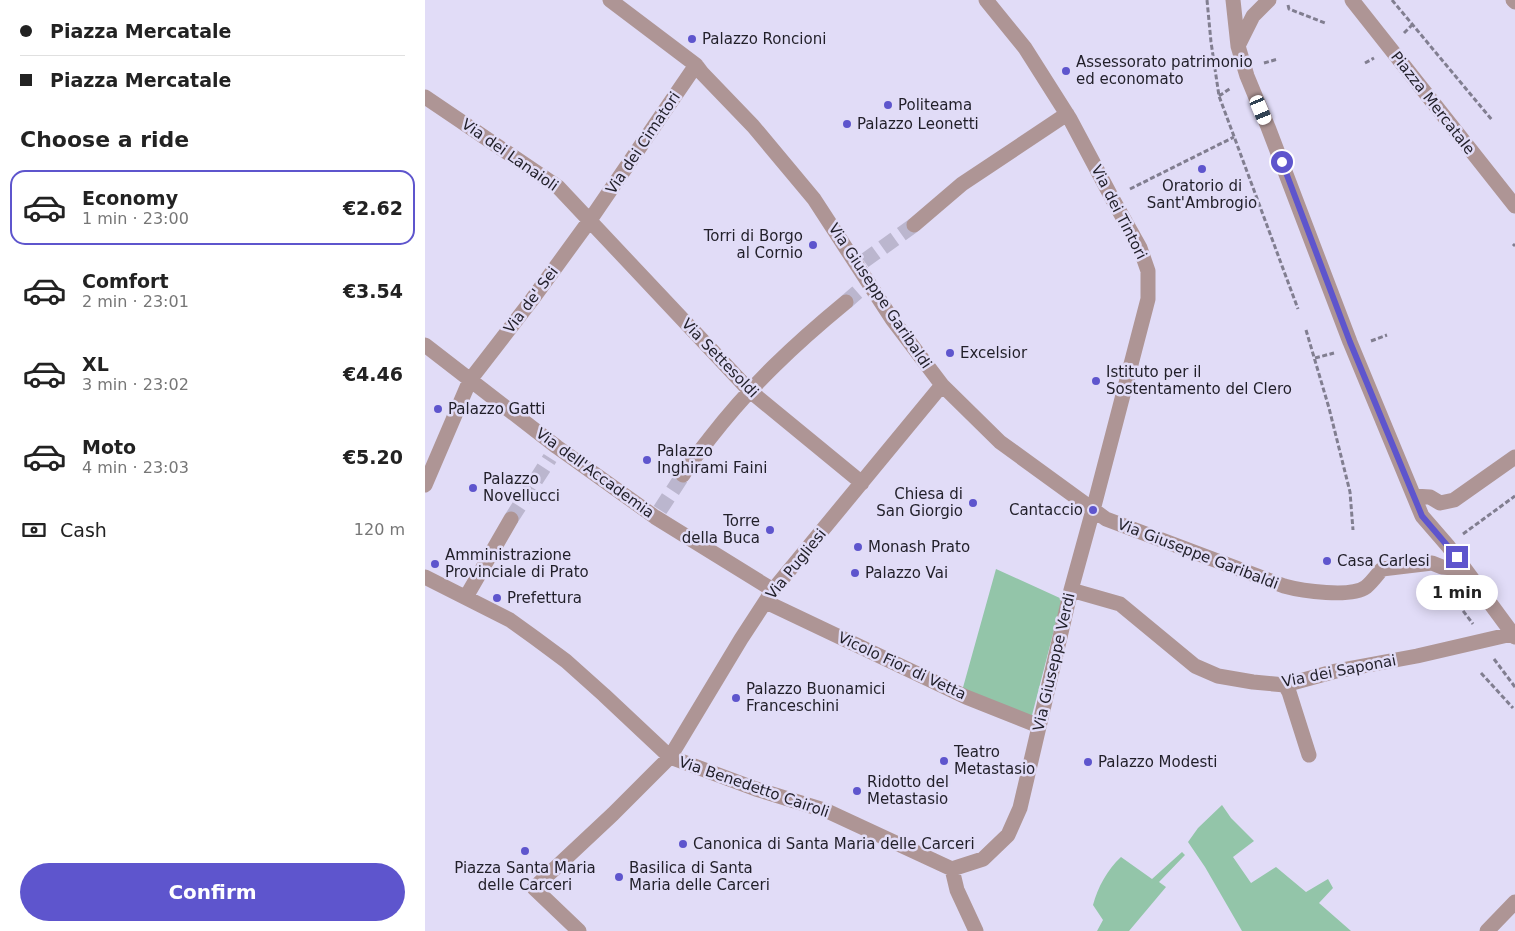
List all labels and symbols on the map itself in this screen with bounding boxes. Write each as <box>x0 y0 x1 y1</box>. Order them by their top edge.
place label: Palazzo Roncioni <box>702 30 826 48</box>
marker: Palazzo Roncioni <box>686 33 698 45</box>
street label: Piazza Mercatale <box>1387 48 1479 158</box>
place label: Assessorato patrimonio ed economato <box>1076 53 1253 88</box>
marker: Assessorato patrimonio ed economato <box>1060 65 1072 77</box>
street label: Via dei Cimatori <box>602 88 684 198</box>
car <box>1248 93 1273 127</box>
place label: Politeama <box>898 96 972 114</box>
marker: Politeama <box>882 99 894 111</box>
street label: Via dei Lanaioli <box>458 115 562 195</box>
place label: Palazzo Leonetti <box>857 115 979 133</box>
marker: Palazzo Leonetti <box>841 118 853 130</box>
route start <box>1271 151 1293 173</box>
street label: Via dei Tintori <box>1087 162 1151 262</box>
marker: Oratorio di Sant'Ambrogio <box>1196 163 1208 175</box>
place label: Oratorio di Sant'Ambrogio <box>1147 177 1257 212</box>
street label: Via Giuseppe Garibaldi <box>825 220 935 372</box>
place label: Torri di Borgo al Cornio <box>703 227 803 262</box>
marker: Torri di Borgo al Cornio <box>807 239 819 251</box>
street label: Via de' Sei <box>500 263 562 337</box>
street label: Via Settesoldi <box>678 315 762 401</box>
place label: Excelsior <box>960 344 1028 362</box>
marker: Excelsior <box>944 347 956 359</box>
place label: Istituto per il Sostentamento del Clero <box>1106 363 1292 398</box>
marker: Istituto per il Sostentamento del Clero <box>1090 375 1102 387</box>
place label: Palazzo Gatti <box>448 400 545 418</box>
marker: Palazzo Gatti <box>432 403 444 415</box>
street label: Via dell'Accademia <box>532 424 658 522</box>
place label: Palazzo Inghirami Faini <box>657 442 767 477</box>
marker: Palazzo Inghirami Faini <box>641 454 653 466</box>
place label: Palazzo Novellucci <box>483 470 560 505</box>
marker: Palazzo Novellucci <box>467 482 479 494</box>
place label: Chiesa di San Giorgio <box>876 485 963 520</box>
marker: Chiesa di San Giorgio <box>967 497 979 509</box>
place label: Cantaccio <box>1009 501 1083 519</box>
marker: Cantaccio <box>1087 504 1099 516</box>
place label: Torre della Buca <box>682 512 760 547</box>
street label: Via Giuseppe Garibaldi <box>1115 515 1281 593</box>
marker: Torre della Buca <box>764 524 776 536</box>
street label: Via Pugliesi <box>762 525 830 603</box>
place label: Monash Prato <box>868 538 970 556</box>
marker: Monash Prato <box>852 541 864 553</box>
place label: Amministrazione Provinciale di Prato <box>445 546 589 581</box>
route end <box>1446 546 1468 568</box>
place label: Casa Carlesi <box>1337 552 1430 570</box>
marker: Casa Carlesi <box>1321 555 1333 567</box>
marker: Amministrazione Provinciale di Prato <box>429 558 441 570</box>
place label: Palazzo Vai <box>865 564 948 582</box>
marker: Palazzo Vai <box>849 567 861 579</box>
callout: 1 min <box>1416 574 1498 610</box>
place label: Prefettura <box>507 589 582 607</box>
street label: Via Giuseppe Verdi <box>1029 591 1079 733</box>
marker: Prefettura <box>491 592 503 604</box>
street label: Vicolo Fior di Vetta <box>835 628 969 704</box>
street label: Via dei Saponai <box>1280 651 1398 691</box>
place label: Palazzo Buonamici Franceschini <box>746 680 885 715</box>
marker: Palazzo Buonamici Franceschini <box>730 692 742 704</box>
place label: Teatro Metastasio <box>953 743 1035 778</box>
street label: Via Benedetto Cairoli <box>676 753 832 821</box>
place label: Palazzo Modesti <box>1098 753 1217 771</box>
marker: Teatro Metastasio <box>938 755 950 767</box>
marker: Palazzo Modesti <box>1082 756 1094 768</box>
place label: Ridotto del Metastasio <box>867 773 949 808</box>
marker: Ridotto del Metastasio <box>851 785 863 797</box>
place label: Canonica di Santa Maria delle Carceri <box>693 835 975 853</box>
marker: Canonica di Santa Maria delle Carceri <box>677 838 689 850</box>
marker: Piazza Santa Maria delle Carceri <box>519 845 531 857</box>
place label: Piazza Santa Maria delle Carceri <box>454 859 596 894</box>
place label: Basilica di Santa Maria delle Carceri <box>629 859 770 894</box>
marker: Basilica di Santa Maria delle Carceri <box>613 871 625 883</box>

